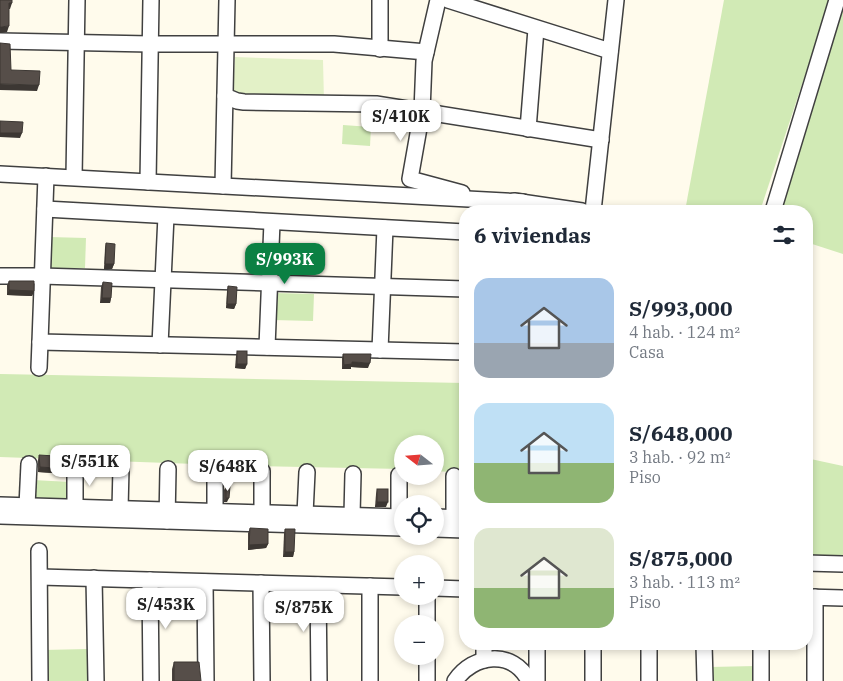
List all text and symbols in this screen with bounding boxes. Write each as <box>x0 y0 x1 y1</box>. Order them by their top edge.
pin: S/410K <box>360 100 442 142</box>
text: S/410K <box>372 106 430 126</box>
text: 6 viviendas <box>474 221 591 249</box>
icon: filters <box>770 221 798 249</box>
pin: S/993K <box>244 242 326 285</box>
text: S/993K <box>256 249 314 269</box>
text: S/993,000 <box>629 294 733 322</box>
icon: home <box>514 298 574 358</box>
text: 4 hab. · 124 m² <box>629 322 740 342</box>
text: Casa <box>629 342 665 362</box>
text: S/648,000 <box>629 419 733 447</box>
icon: home <box>514 423 574 483</box>
north arrow <box>394 435 444 485</box>
map controls <box>394 435 444 665</box>
pin: S/551K <box>49 444 131 487</box>
text: 3 hab. · 92 m² <box>629 447 731 467</box>
pin: S/648K <box>187 450 269 492</box>
text: S/551K <box>61 451 119 471</box>
text: S/648K <box>199 456 257 476</box>
text: Piso <box>629 467 661 487</box>
button: locate <box>394 495 444 545</box>
text: S/875,000 <box>629 544 733 572</box>
icon: home <box>514 548 574 608</box>
button: + <box>394 555 444 605</box>
text: 3 hab. · 113 m² <box>629 572 740 592</box>
pin: S/453K <box>125 588 207 630</box>
pin: S/875K <box>263 590 345 633</box>
text: Piso <box>629 592 661 612</box>
text: S/453K <box>137 594 195 614</box>
text: S/875K <box>275 597 333 617</box>
button: − <box>394 615 444 665</box>

